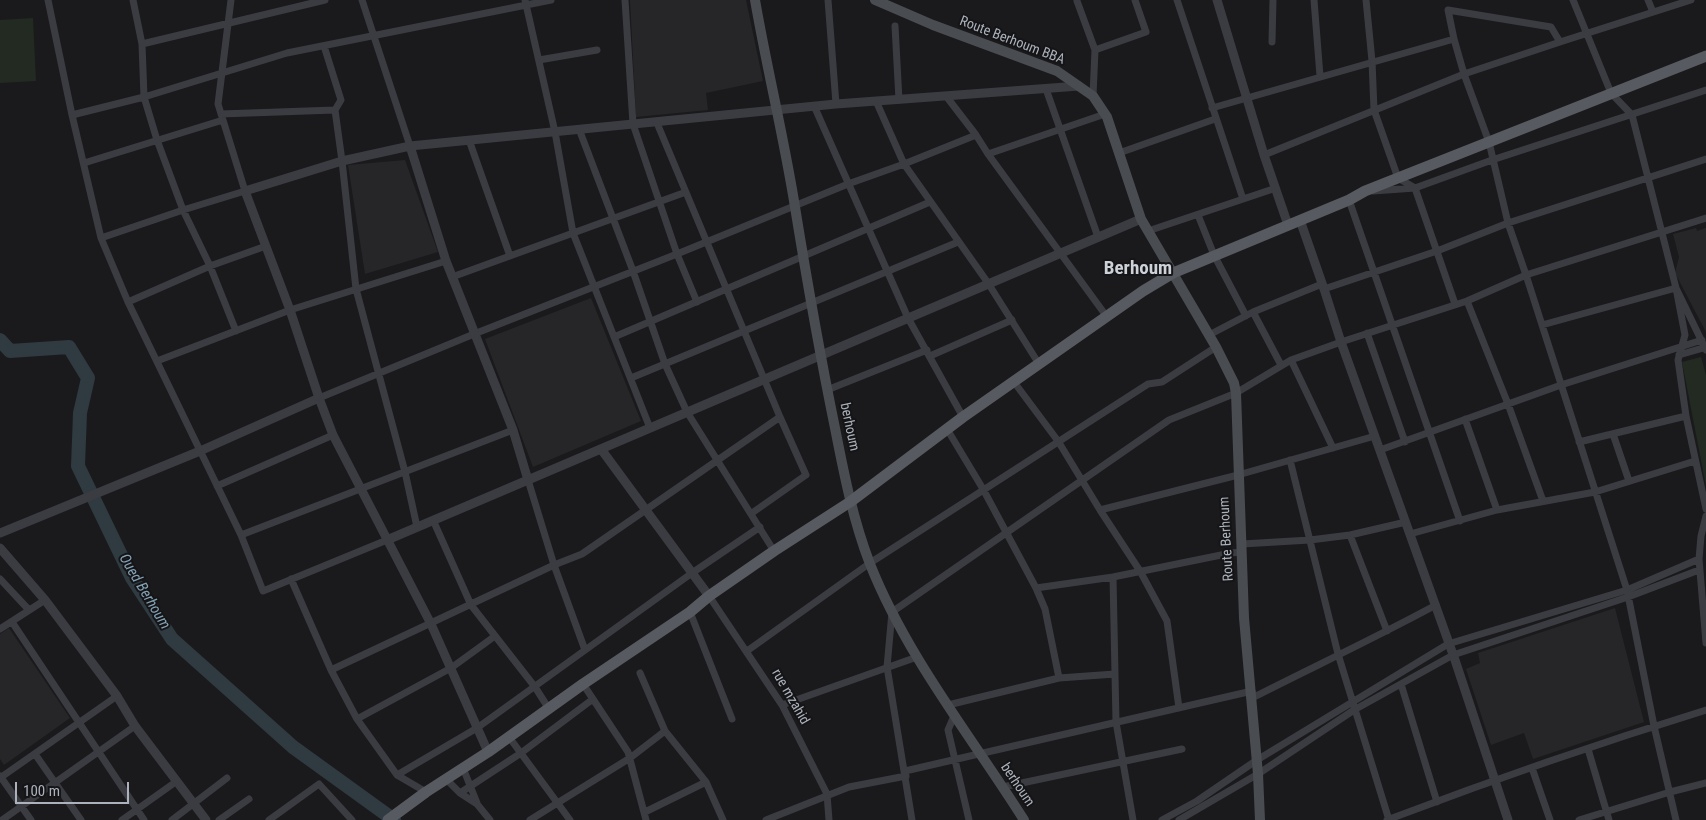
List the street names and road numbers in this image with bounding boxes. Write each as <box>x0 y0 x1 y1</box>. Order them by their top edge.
street label: Route Berhoum BBA <box>957 13 1067 69</box>
street label: berhoum <box>836 401 862 453</box>
street label: Route Berhoum <box>1216 496 1238 582</box>
street label: rue mzahid <box>767 666 813 728</box>
street label: berhoum <box>996 760 1038 810</box>

